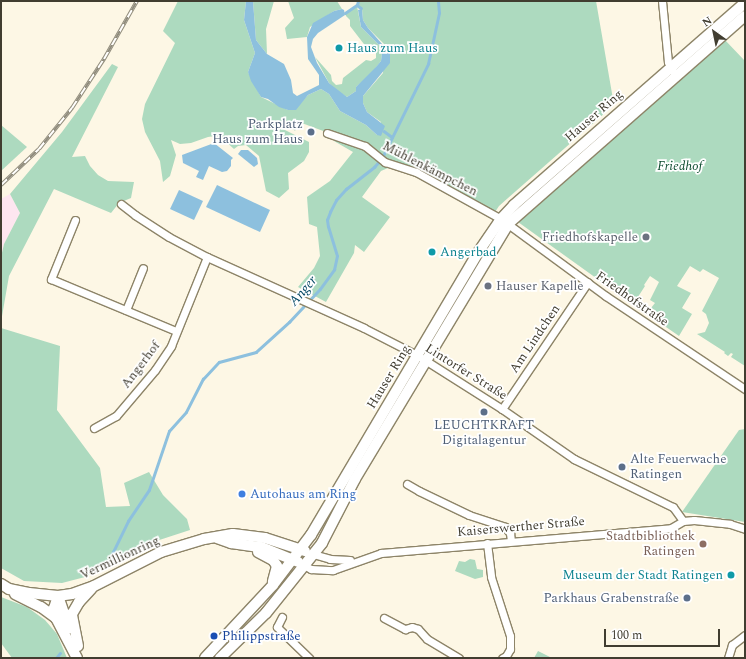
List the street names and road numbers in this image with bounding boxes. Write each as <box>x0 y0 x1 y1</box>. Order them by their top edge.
street label: Hauser Ring <box>562 87 626 145</box>
street label: Mühlenkämpchen <box>380 138 480 200</box>
street label: Friedhofstraße <box>593 268 671 330</box>
street label: Am Lindchen <box>506 302 564 376</box>
street label: Angerhof <box>118 338 164 392</box>
street label: Lintorfer Straße <box>422 341 510 403</box>
street label: Hauser Ring <box>364 342 414 412</box>
street label: Kaiserswerther Straße <box>457 514 585 540</box>
street label: Vermillionring <box>78 533 162 583</box>

